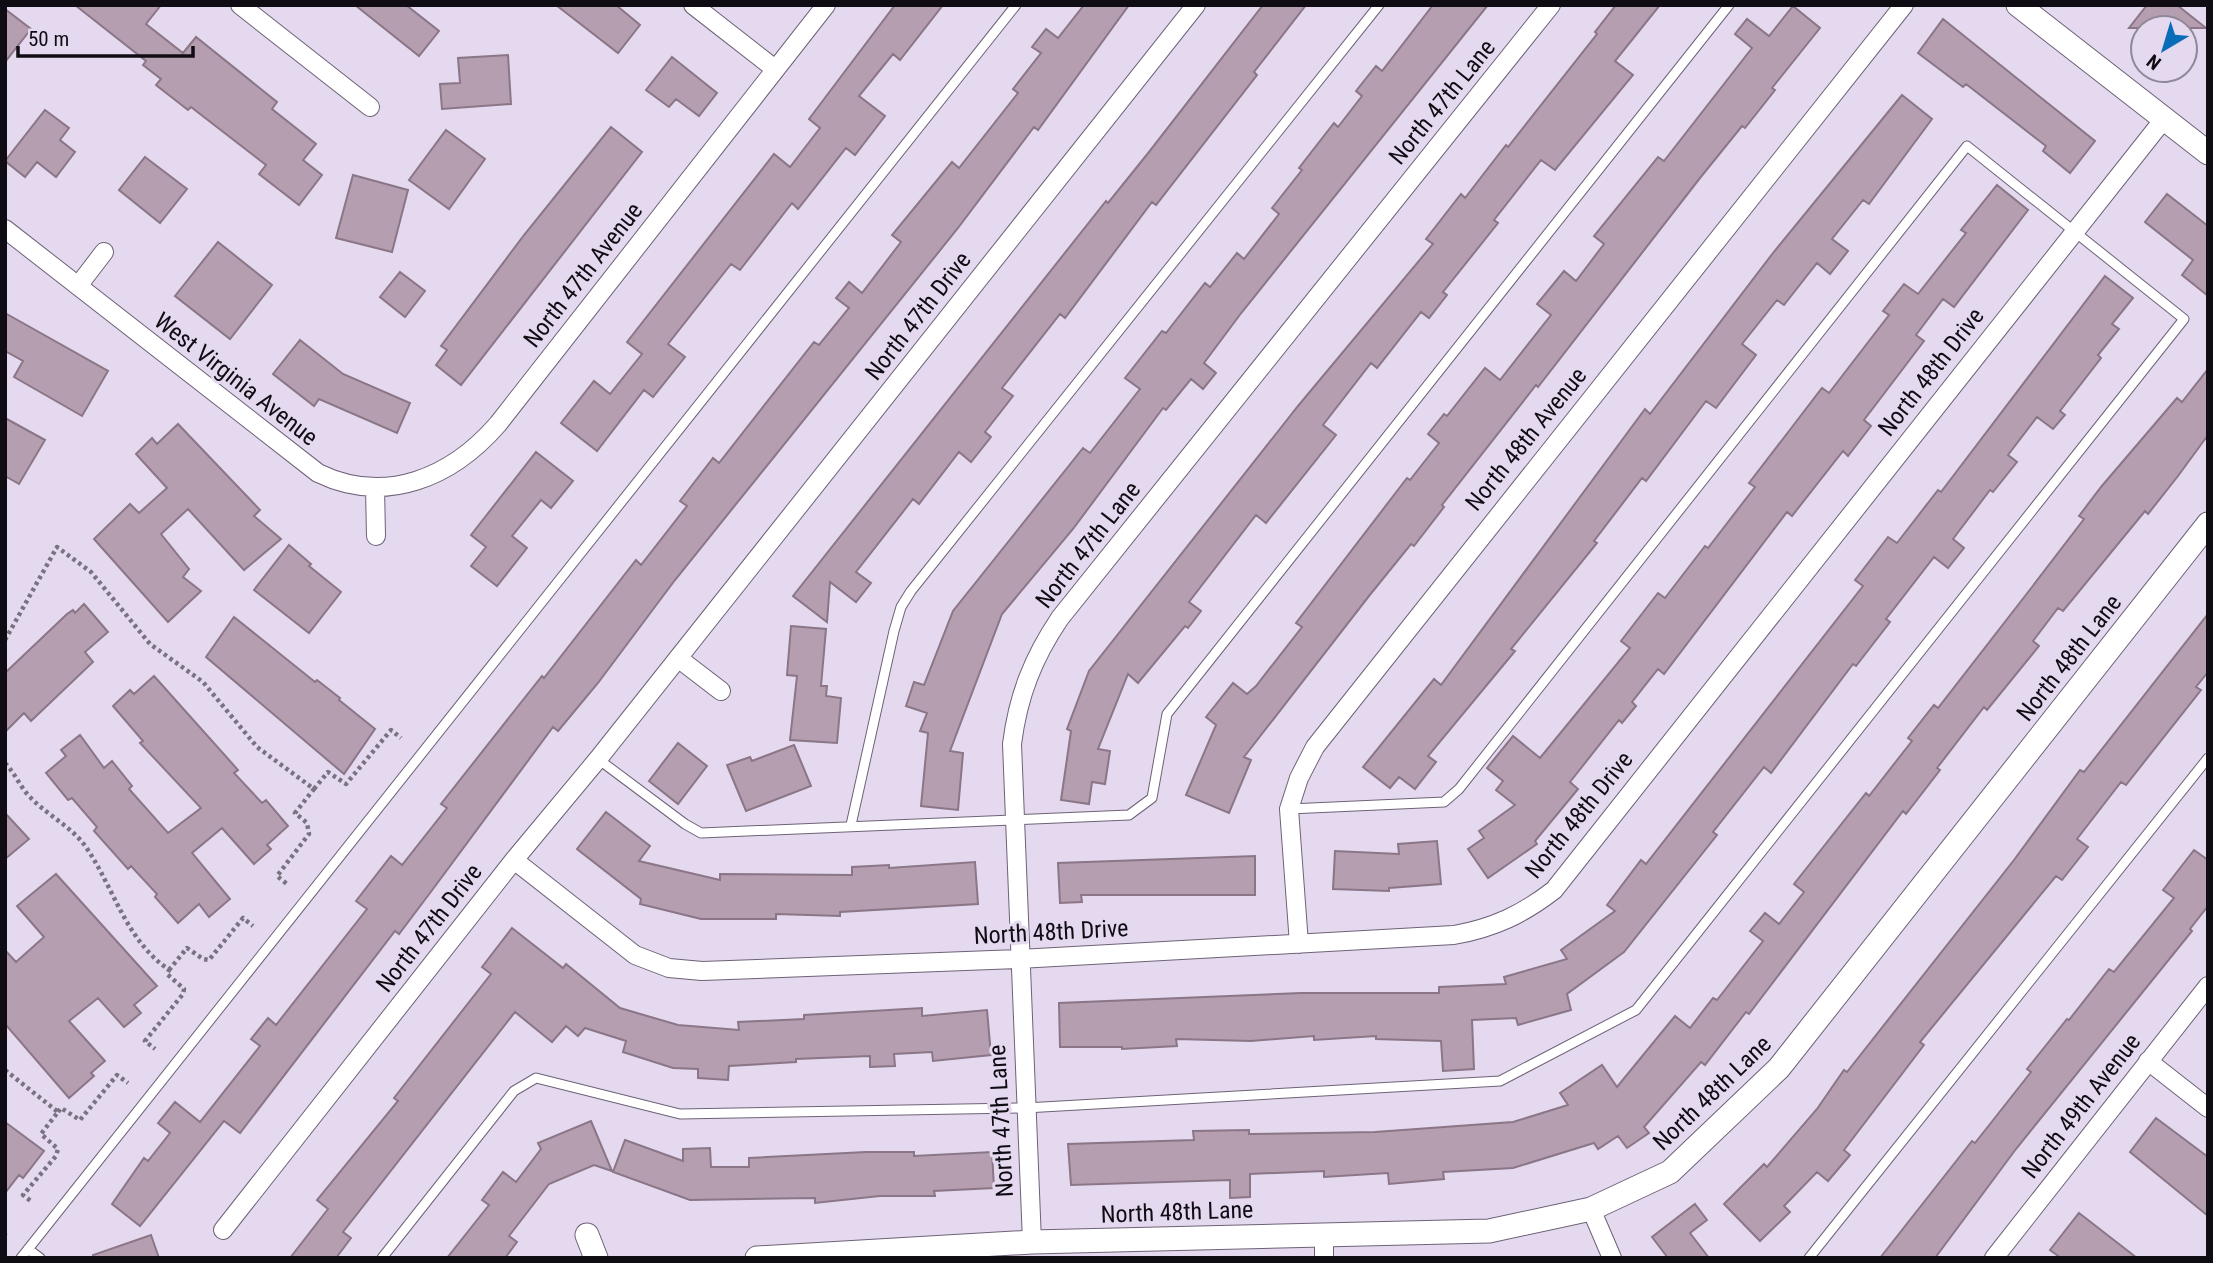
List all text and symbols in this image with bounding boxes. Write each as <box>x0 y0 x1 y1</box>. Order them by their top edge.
scale bar <box>18 14 192 58</box>
north arrow <box>2129 14 2199 84</box>
text: 50 m <box>28 27 69 51</box>
street label: North 47th Lane <box>1383 34 1501 170</box>
text: N <box>2142 49 2166 75</box>
street label: North 47th Avenue <box>518 197 648 353</box>
street label: North 47th Drive <box>859 246 977 386</box>
street label: North 48th Drive <box>1872 302 1990 442</box>
street label: West Virginia Avenue <box>149 307 323 451</box>
street label: North 48th Avenue <box>1460 362 1592 516</box>
street label: North 47th Lane <box>1030 476 1146 614</box>
street label: North 48th Lane <box>2011 589 2127 727</box>
street label: North 48th Drive <box>1519 746 1639 884</box>
street label: North 47th Drive <box>370 858 488 998</box>
street label: North 48th Drive <box>973 914 1129 950</box>
street label: North 49th Avenue <box>2016 1028 2146 1184</box>
street label: North 48th Lane <box>1647 1030 1777 1156</box>
street label: North 47th Lane <box>983 1044 1019 1198</box>
street label: North 48th Lane <box>1100 1195 1254 1229</box>

